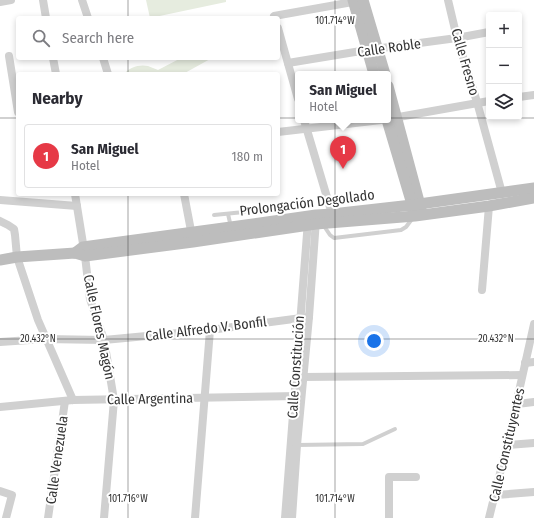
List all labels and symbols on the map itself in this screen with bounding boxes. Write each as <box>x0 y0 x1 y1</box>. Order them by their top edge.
text: 101.714°W <box>315 15 355 27</box>
street label: Calle Fresno <box>447 26 483 98</box>
street label: Calle Roble <box>356 35 422 61</box>
pin: 1 <box>330 136 356 169</box>
street label: Prolongación Degollado <box>239 186 375 220</box>
street label: Calle Flores Magón <box>80 273 118 381</box>
street label: Calle Alfredo V. Bonfil <box>144 313 268 345</box>
street label: Calle Constitución <box>284 315 308 419</box>
your location <box>364 331 384 351</box>
text: 20.432°N <box>20 333 56 345</box>
text: 20.432°N <box>478 333 514 345</box>
street label: Calle Constituyentes <box>486 386 528 504</box>
street label: Calle Argentina <box>107 390 193 408</box>
street label: Calle Venezuela <box>42 414 72 505</box>
text: 101.716°W <box>108 493 148 505</box>
text: 101.714°W <box>315 493 355 505</box>

